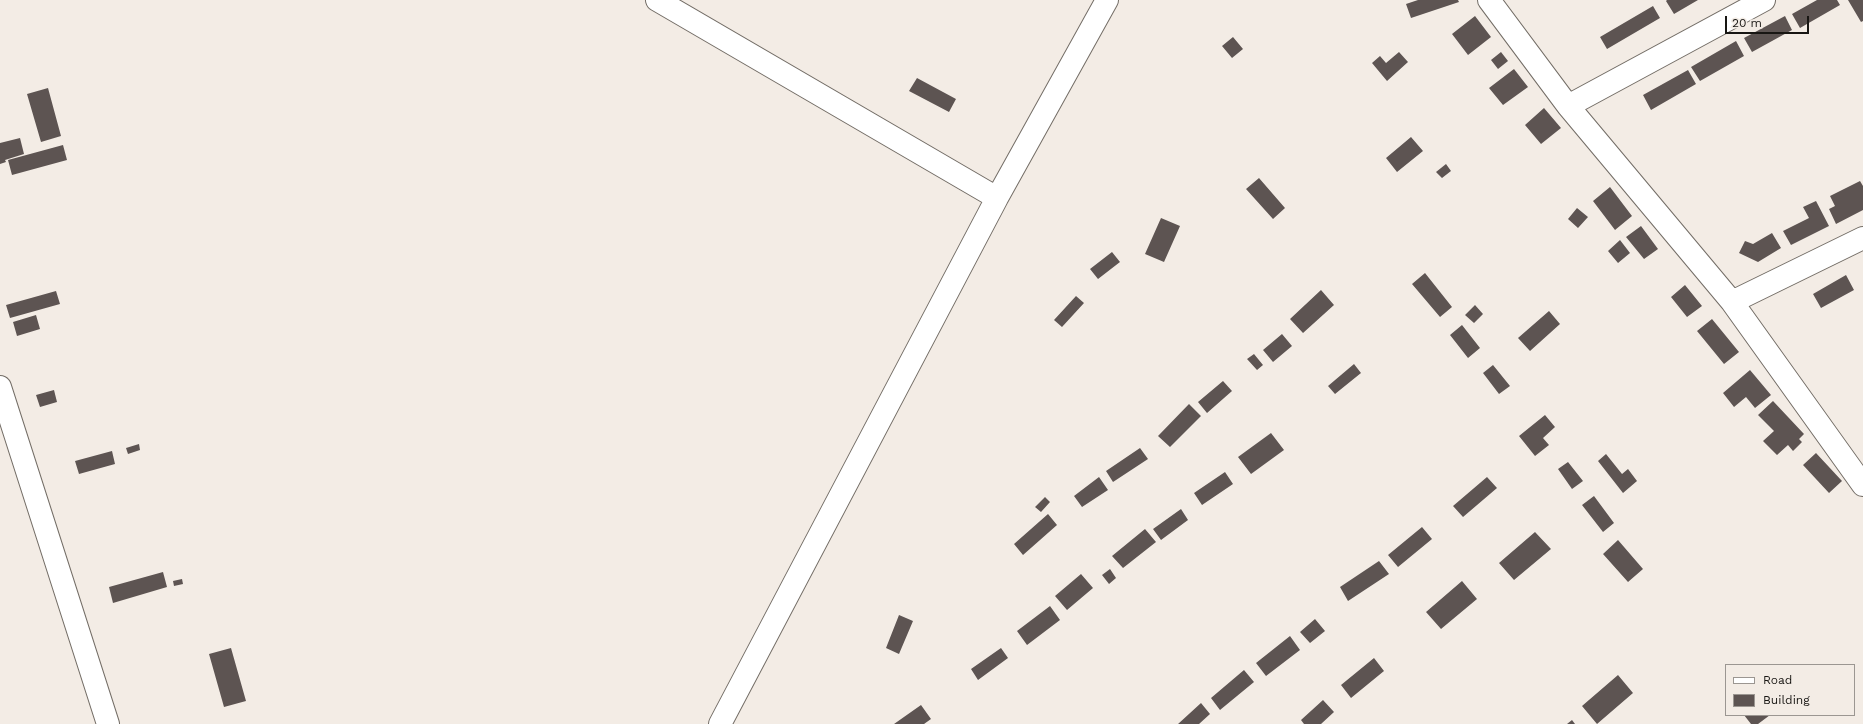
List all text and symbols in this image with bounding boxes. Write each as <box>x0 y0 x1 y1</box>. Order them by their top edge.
scale bar <box>1727 8 1811 34</box>
text: 20 m <box>1732 16 1762 30</box>
legend <box>1725 664 1855 716</box>
text: Road <box>1763 673 1792 687</box>
text: Building <box>1763 693 1810 707</box>

